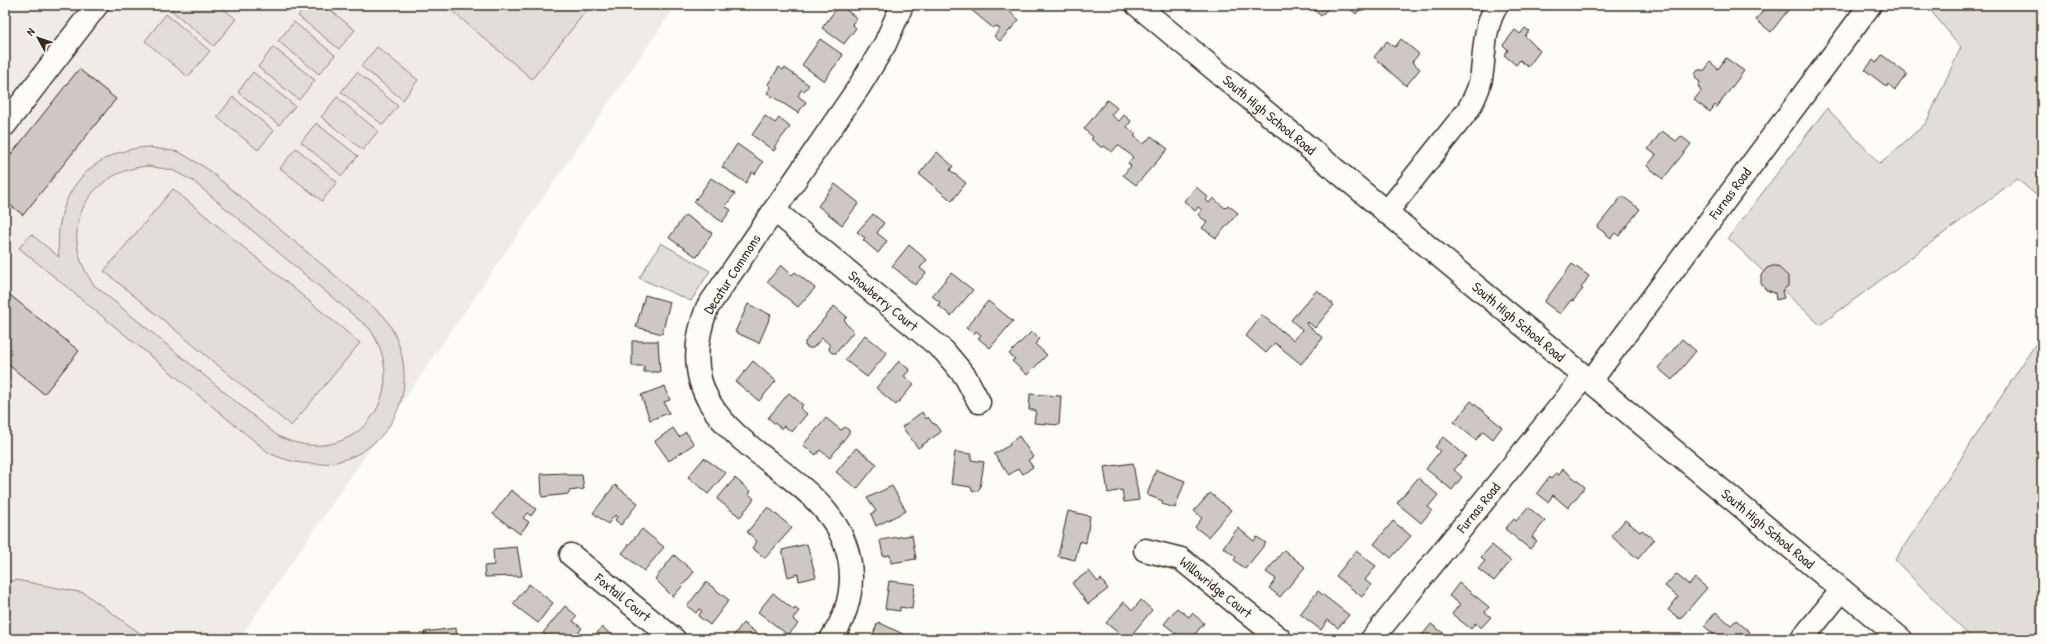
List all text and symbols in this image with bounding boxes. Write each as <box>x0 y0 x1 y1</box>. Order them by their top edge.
north arrow <box>18 18 58 58</box>
text: N <box>23 25 38 38</box>
street label: South High School Road <box>1219 70 1321 159</box>
street label: Furnas Road <box>1704 163 1755 223</box>
street label: Decatur Commons <box>699 230 765 317</box>
street label: Snowberry Court <box>845 266 923 335</box>
street label: South High School Road <box>1468 277 1570 366</box>
street label: Furnas Road <box>1451 478 1504 537</box>
street label: South High School Road <box>1718 484 1819 573</box>
street label: Willowridge Court <box>1176 552 1257 622</box>
street label: Foxtail Court <box>591 568 655 626</box>

